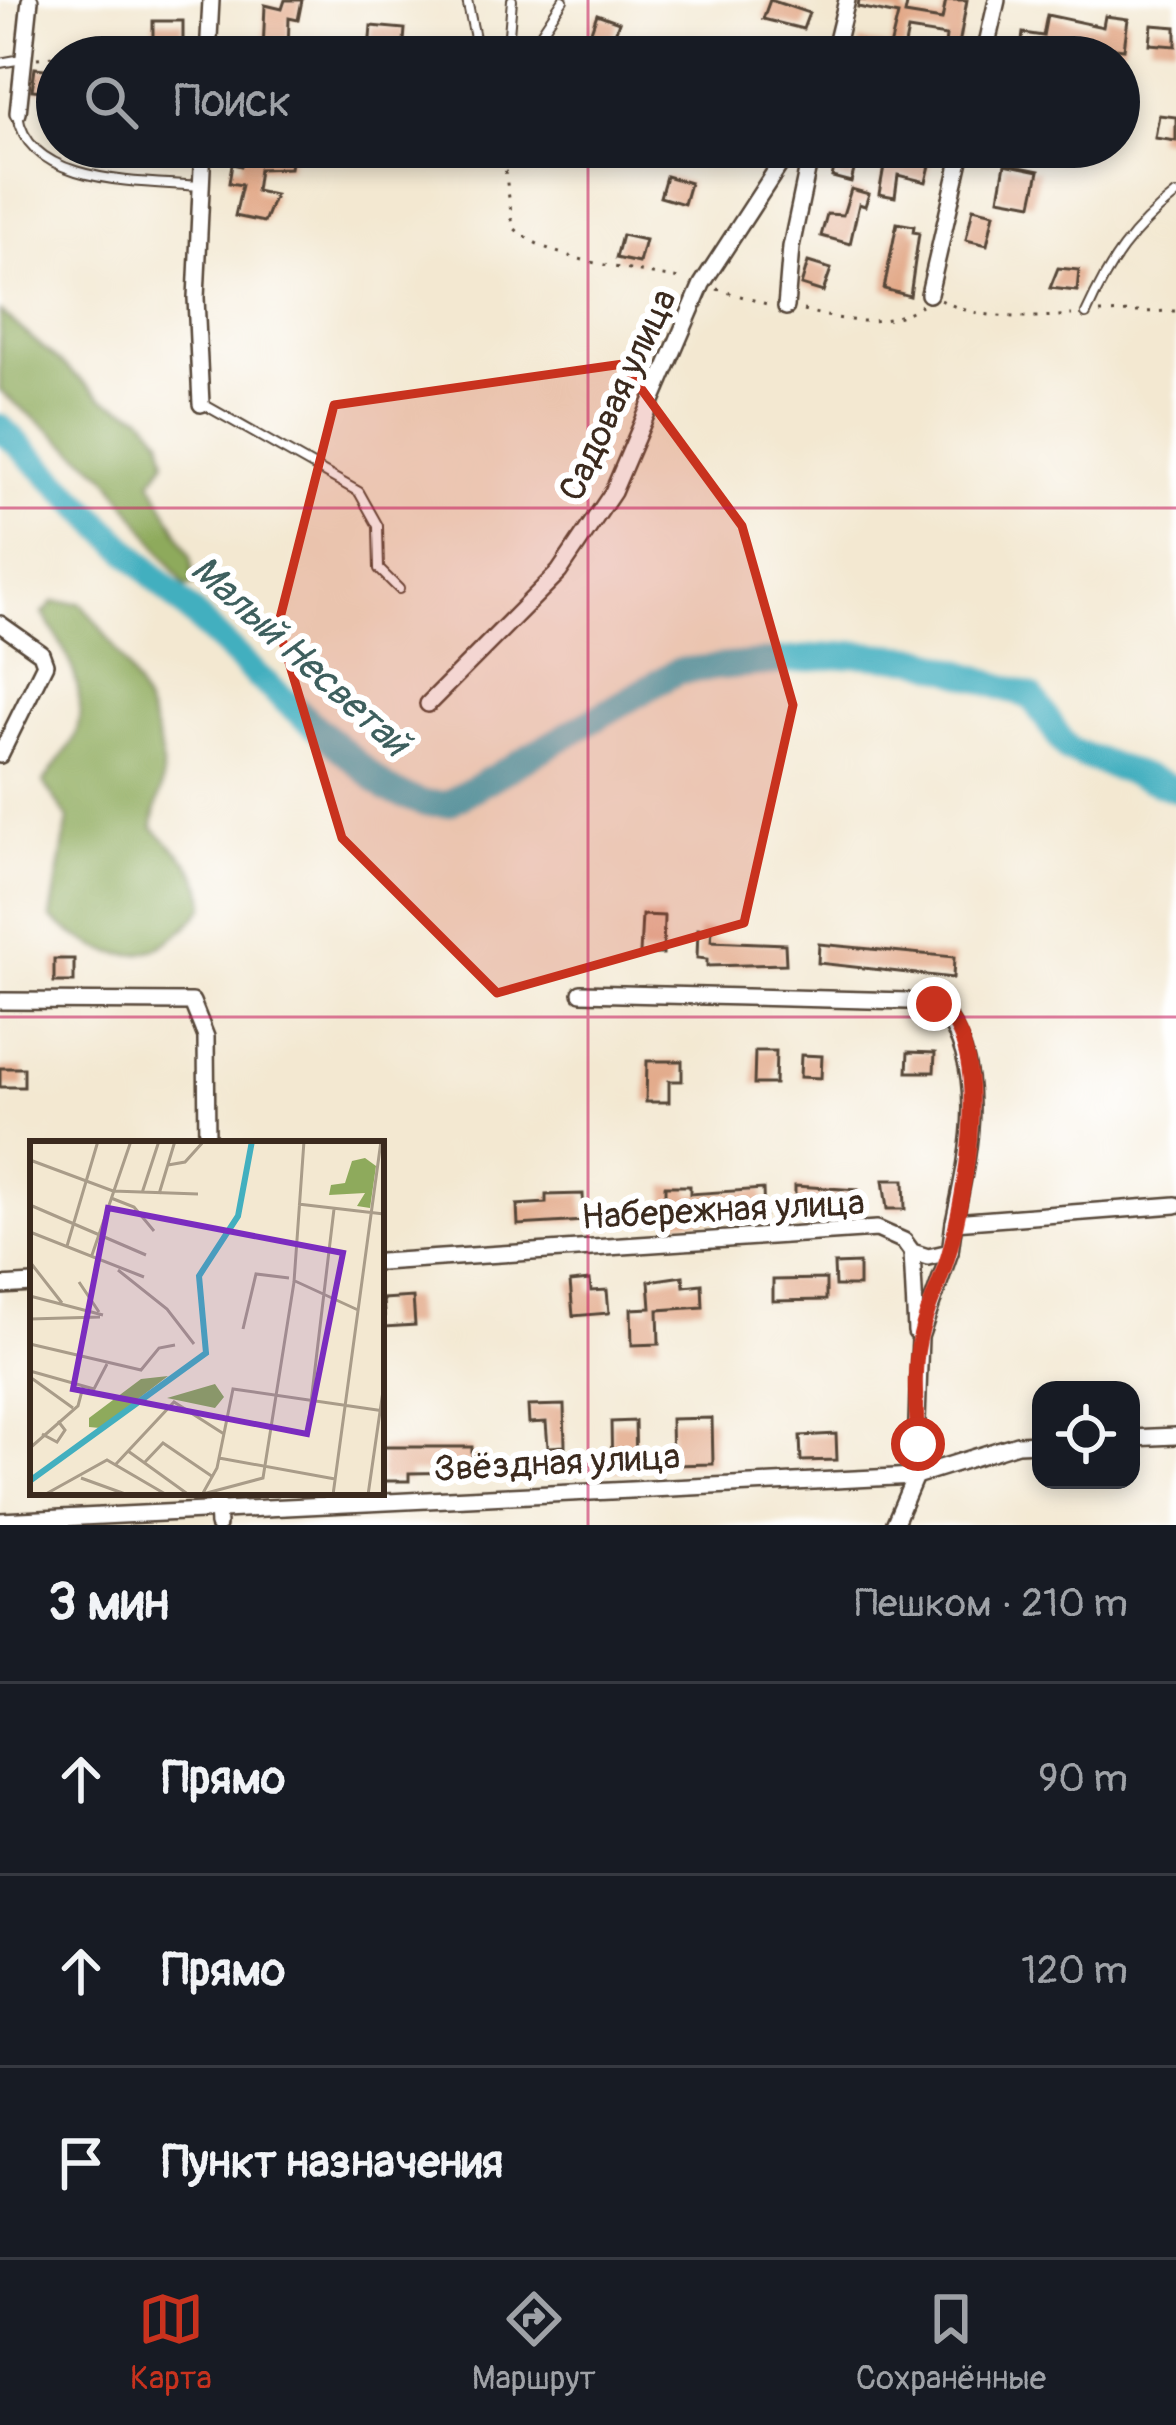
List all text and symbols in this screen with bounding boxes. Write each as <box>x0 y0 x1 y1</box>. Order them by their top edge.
search box <box>36 36 1140 168</box>
icon: search <box>78 69 144 135</box>
text: Поиск <box>174 74 291 130</box>
street label: Садовая улица <box>549 282 687 508</box>
water label: Малый Несветай <box>180 545 422 769</box>
route end <box>907 977 961 1031</box>
inset map <box>30 1141 384 1495</box>
street label: Набережная улица <box>580 1180 866 1240</box>
map controls <box>1032 1381 1140 1489</box>
button: locate <box>1032 1381 1140 1489</box>
route start <box>891 1417 945 1471</box>
street label: Звёздная улица <box>433 1434 681 1492</box>
text: 3 мин <box>48 1571 169 1635</box>
text: Пешком · 210 m <box>855 1579 1128 1628</box>
icon: ahead <box>48 1746 114 1812</box>
text: Прямо <box>162 1751 285 1807</box>
text: 90 m <box>1038 1754 1128 1803</box>
icon: ahead <box>48 1938 114 2004</box>
text: Прямо <box>162 1943 285 1999</box>
text: 120 m <box>1021 1946 1128 1995</box>
icon: arrive <box>48 2130 114 2196</box>
text: Пункт назначения <box>162 2135 503 2191</box>
tab: Карта <box>130 2286 212 2399</box>
tab: Маршрут <box>472 2286 596 2399</box>
tab: Сохранённые <box>856 2286 1046 2399</box>

